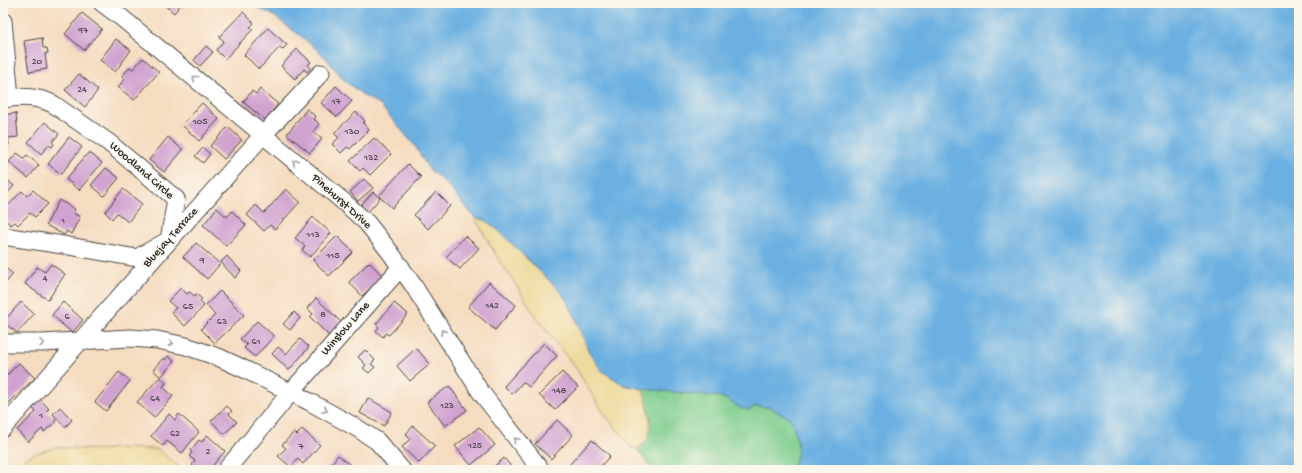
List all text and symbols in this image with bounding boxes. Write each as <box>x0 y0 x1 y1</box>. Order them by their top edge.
house number: 97 <box>77 25 89 37</box>
house number: 20 <box>32 56 43 68</box>
one-way arrow <box>193 76 200 83</box>
house number: 24 <box>77 84 87 96</box>
house number: 17 <box>330 96 341 108</box>
house number: 105 <box>192 116 207 128</box>
house number: 130 <box>344 126 360 138</box>
street label: Woodland Circle <box>106 139 177 203</box>
house number: 132 <box>363 152 378 164</box>
one-way arrow <box>292 159 299 166</box>
street label: Pinehurst Drive <box>307 171 374 233</box>
street label: Bluejay Terrace <box>140 205 202 272</box>
house number: 1 <box>60 215 65 227</box>
house number: 113 <box>305 229 320 241</box>
house number: 115 <box>325 250 340 262</box>
house number: 9 <box>198 255 205 267</box>
house number: 4 <box>43 273 48 285</box>
street label: Winslow Lane <box>319 299 374 359</box>
house number: 142 <box>484 300 499 312</box>
house number: 65 <box>183 301 193 313</box>
house number: 8 <box>320 309 326 321</box>
house number: 6 <box>64 311 70 323</box>
house number: 63 <box>217 316 227 328</box>
one-way arrow <box>441 330 448 337</box>
house number: 61 <box>251 336 261 348</box>
one-way arrow <box>39 338 45 347</box>
one-way arrow <box>168 338 175 347</box>
house number: 148 <box>551 385 567 397</box>
house number: 64 <box>150 393 160 405</box>
house number: 123 <box>439 400 454 412</box>
one-way arrow <box>321 405 328 413</box>
house number: 1 <box>38 410 43 422</box>
house number: 62 <box>170 428 180 440</box>
one-way arrow <box>514 437 521 444</box>
house number: 125 <box>467 440 482 452</box>
house number: 7 <box>297 441 304 453</box>
house number: 2 <box>206 446 211 458</box>

